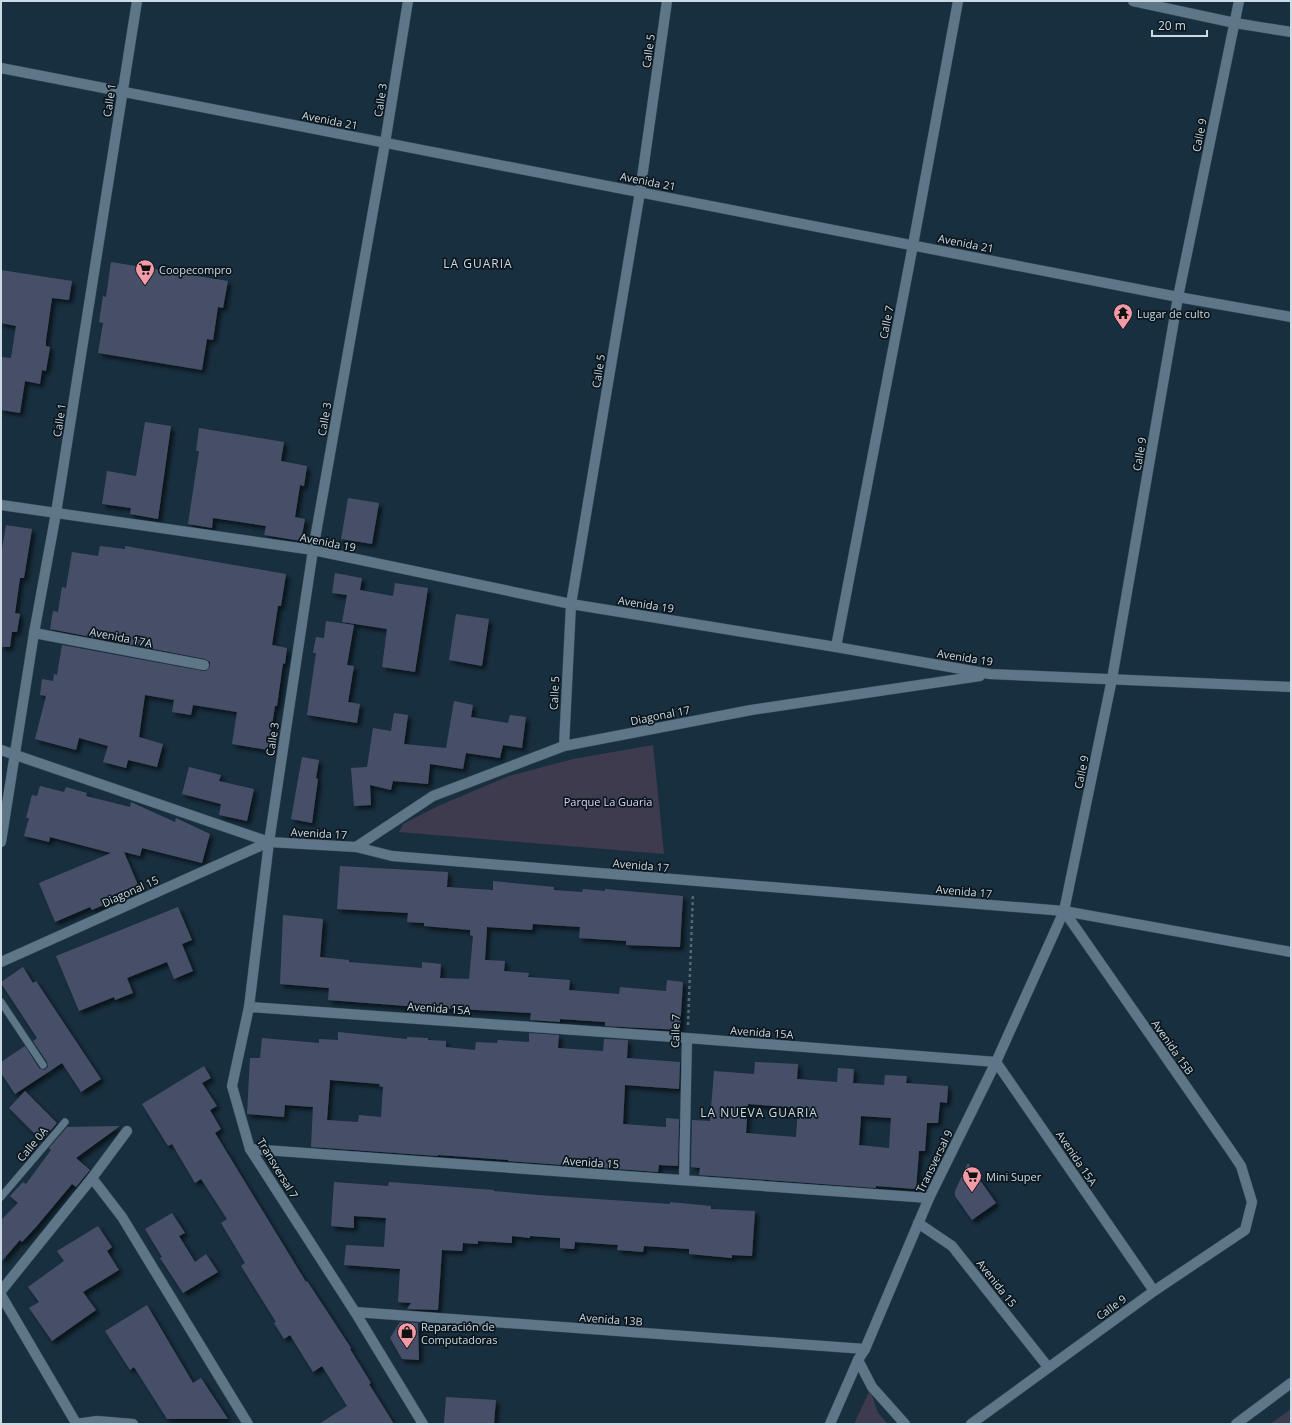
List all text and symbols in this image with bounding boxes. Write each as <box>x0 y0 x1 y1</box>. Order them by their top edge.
scale bar <box>1152 12 1207 38</box>
text: 20 m <box>1158 17 1186 34</box>
street label: Calle 5 <box>638 33 658 69</box>
street label: Calle 1 <box>99 82 119 118</box>
street label: Calle 3 <box>370 82 390 118</box>
street label: Avenida 21 <box>301 107 359 133</box>
street label: Calle 9 <box>1188 117 1210 153</box>
street label: Avenida 21 <box>619 168 677 194</box>
street label: Avenida 21 <box>937 230 995 256</box>
district label: LA GUARIA <box>443 255 513 272</box>
supermarket icon: Coopecompro <box>134 258 156 286</box>
place label: Coopecompro <box>159 262 232 277</box>
temple icon: Lugar de culto <box>1112 302 1134 330</box>
street label: Calle 7 <box>875 304 897 340</box>
place label: Lugar de culto <box>1137 306 1210 321</box>
street label: Calle 5 <box>588 353 608 389</box>
street label: Calle 3 <box>314 401 334 437</box>
street label: Calle 1 <box>49 402 69 438</box>
street label: Calle 9 <box>1129 436 1149 472</box>
street label: Avenida 19 <box>299 529 357 555</box>
street label: Avenida 19 <box>617 592 675 616</box>
street label: Avenida 17A <box>88 624 154 650</box>
street label: Avenida 19 <box>936 645 994 669</box>
street label: Calle 5 <box>546 676 562 710</box>
street label: Diagonal 17 <box>629 702 691 728</box>
street label: Calle 3 <box>262 721 282 757</box>
street label: Calle 9 <box>1070 754 1092 790</box>
park label: Parque La Guaria <box>564 794 652 809</box>
street label: Avenida 17 <box>290 824 348 842</box>
street label: Avenida 17 <box>612 855 670 875</box>
street label: Diagonal 15 <box>99 872 161 910</box>
street label: Avenida 17 <box>935 881 993 901</box>
street label: Avenida 15A <box>407 998 471 1018</box>
street label: Calle 7 <box>667 1014 683 1048</box>
street label: Avenida 15B <box>1149 1017 1197 1077</box>
street label: Avenida 15A <box>730 1022 794 1042</box>
district label: LA NUEVA GUARIA <box>700 1104 818 1121</box>
street label: Calle 0A <box>13 1123 51 1164</box>
street label: Transversal 9 <box>912 1127 956 1195</box>
street label: Avenida 15A <box>1053 1128 1101 1189</box>
street label: Transversal 7 <box>254 1135 302 1201</box>
street label: Avenida 15 <box>562 1153 620 1171</box>
supermarket icon: Mini Super <box>961 1165 983 1193</box>
place label: Mini Super <box>986 1169 1042 1184</box>
street label: Avenida 15 <box>974 1256 1020 1310</box>
street label: Calle 9 <box>1093 1291 1129 1323</box>
street label: Avenida 13B <box>579 1309 643 1329</box>
place label: Reparación de Computadoras <box>421 1319 497 1347</box>
shop icon: Reparación de Computadoras <box>396 1321 418 1349</box>

